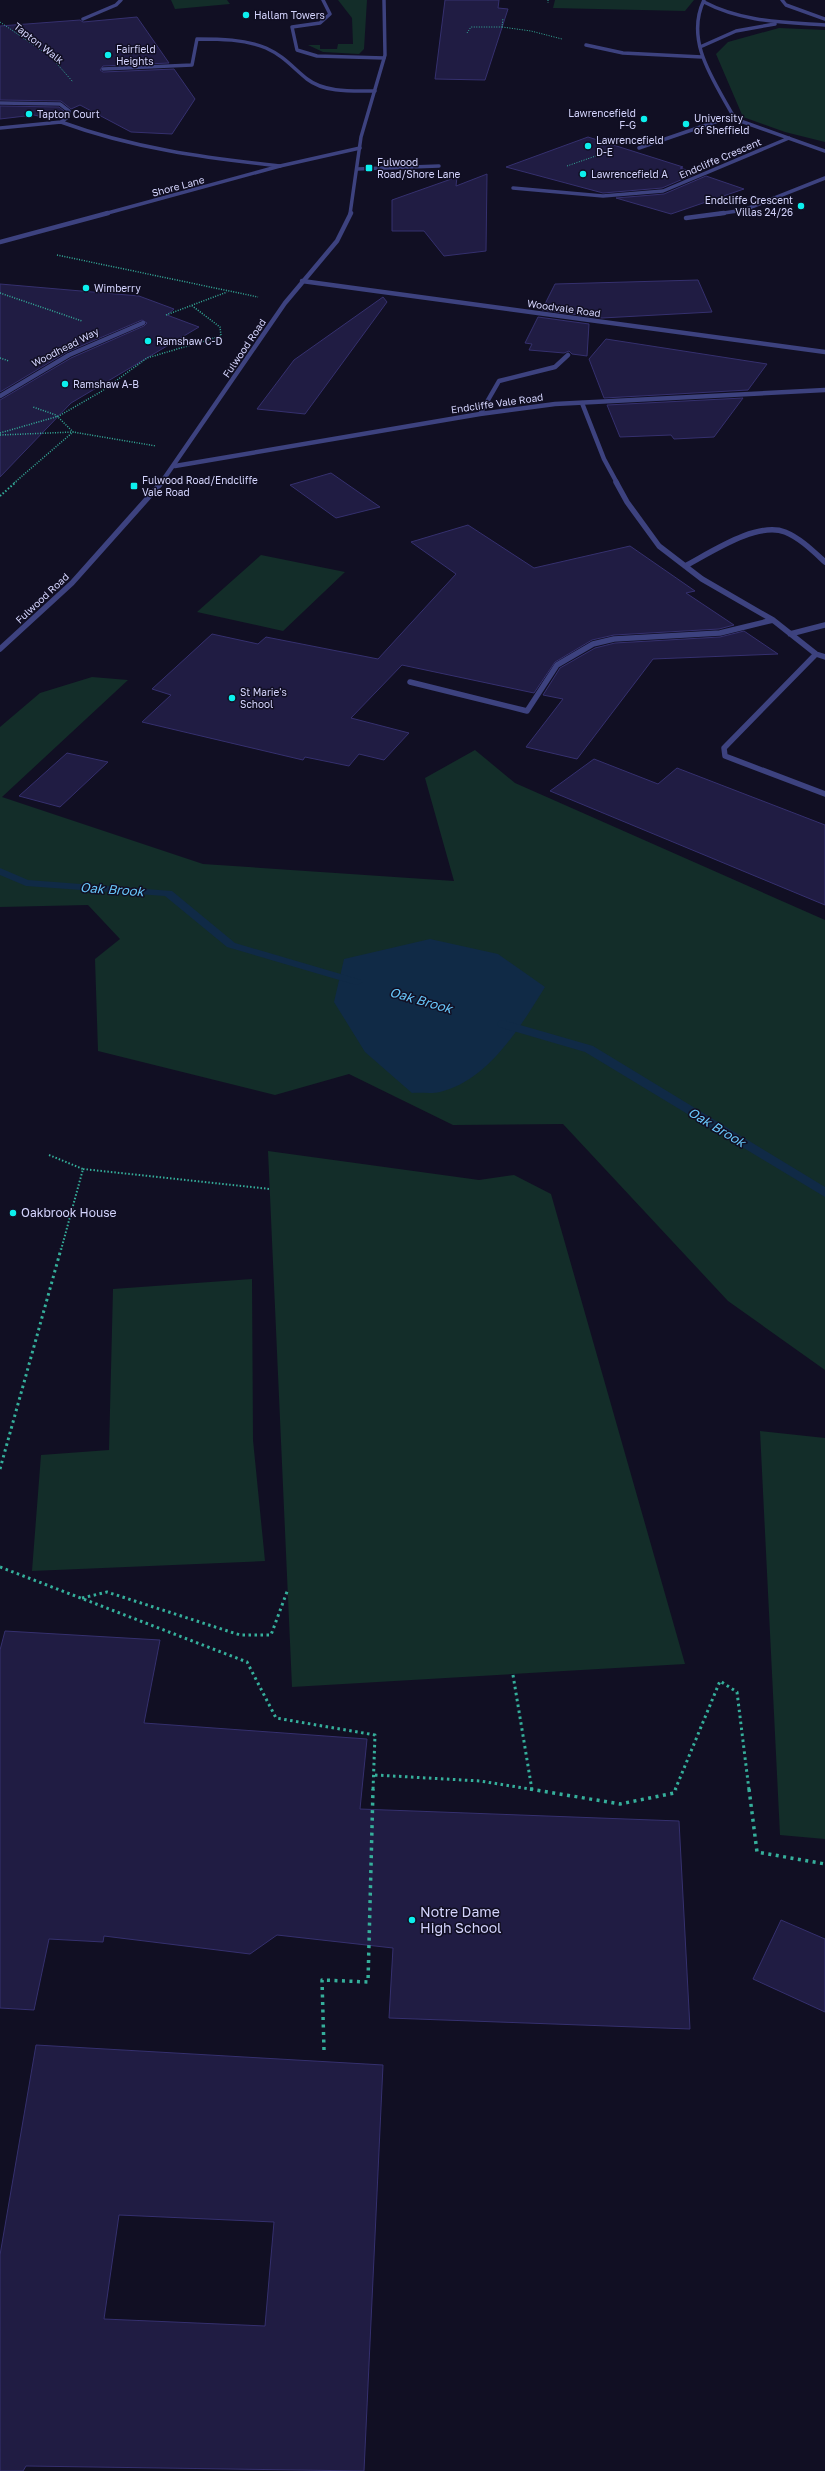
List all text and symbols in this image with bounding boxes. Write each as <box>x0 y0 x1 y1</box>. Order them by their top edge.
place label: Hallam Towers <box>254 9 325 21</box>
marker: Hallam Towers <box>241 10 251 20</box>
street label: Tapton Walk <box>12 20 66 66</box>
place label: Fairfield Heights <box>116 43 156 67</box>
marker: Fairfield Heights <box>103 50 113 60</box>
place label: Lawrencefield F-G <box>568 107 636 131</box>
place label: Tapton Court <box>37 108 100 120</box>
marker: Tapton Court <box>24 109 34 119</box>
place label: University of Sheffield <box>694 112 749 136</box>
marker: Lawrencefield F-G <box>639 114 649 124</box>
marker: University of Sheffield <box>681 119 691 129</box>
place label: Lawrencefield D-E <box>596 134 664 158</box>
street label: Endcliffe Crescent <box>677 135 763 181</box>
marker: Lawrencefield D-E <box>583 141 593 151</box>
place label: Fulwood Road/Shore Lane <box>377 156 461 180</box>
marker: Fulwood Road/Shore Lane <box>364 163 374 173</box>
place label: Lawrencefield A <box>591 168 668 180</box>
marker: Lawrencefield A <box>578 169 588 179</box>
street label: Shore Lane <box>150 173 206 199</box>
place label: Endcliffe Crescent Villas 24/26 <box>705 194 793 218</box>
marker: Endcliffe Crescent Villas 24/26 <box>796 201 806 211</box>
place label: Wimberry <box>94 282 141 294</box>
marker: Wimberry <box>81 283 91 293</box>
street label: Woodvale Road <box>526 297 602 319</box>
street label: Fulwood Road <box>220 316 268 380</box>
street label: Woodhead Way <box>29 325 101 369</box>
place label: Ramshaw C-D <box>156 335 222 347</box>
marker: Ramshaw C-D <box>143 336 153 346</box>
place label: Ramshaw A-B <box>73 378 139 390</box>
marker: Ramshaw A-B <box>60 379 70 389</box>
street label: Endcliffe Vale Road <box>450 391 544 415</box>
place label: Fulwood Road/Endcliffe Vale Road <box>142 474 258 498</box>
marker: Fulwood Road/Endcliffe Vale Road <box>129 481 139 491</box>
street label: Fulwood Road <box>13 570 71 626</box>
place label: St Marie's School <box>240 686 287 710</box>
marker: St Marie's School <box>227 693 237 703</box>
water label: Oak Brook <box>79 879 146 899</box>
water label: Oak Brook <box>388 983 456 1017</box>
water label: Oak Brook <box>685 1104 750 1151</box>
place label: Oakbrook House <box>21 1205 117 1220</box>
marker: Oakbrook House <box>8 1208 18 1218</box>
place label: Notre Dame High School <box>420 1903 502 1936</box>
marker: Notre Dame High School <box>407 1915 417 1925</box>

